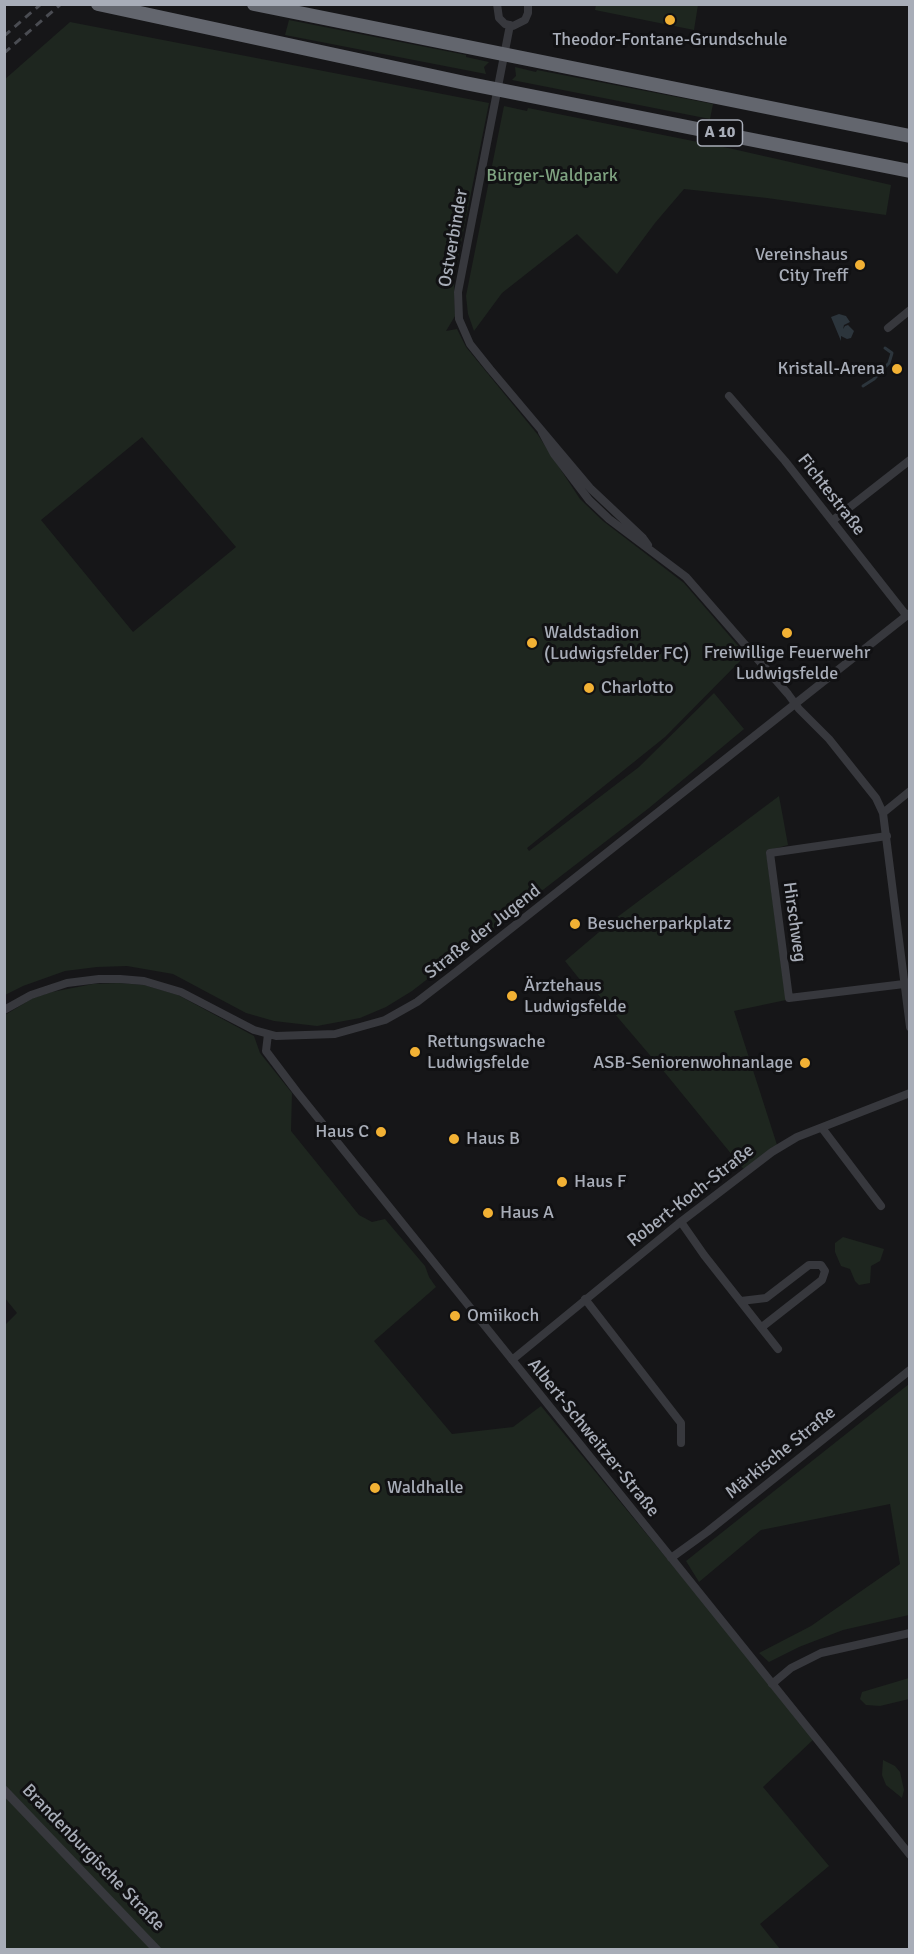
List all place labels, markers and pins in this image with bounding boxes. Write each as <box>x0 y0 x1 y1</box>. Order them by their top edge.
marker: Theodor-Fontane-Grundschule <box>663 13 677 27</box>
place label: Theodor-Fontane-Grundschule <box>553 29 787 51</box>
place label: Vereinshaus City Treff <box>755 244 848 286</box>
marker: Vereinshaus City Treff <box>853 258 867 272</box>
place label: Kristall-Arena <box>777 358 885 380</box>
marker: Kristall-Arena <box>890 362 904 376</box>
place label: Waldstadion (Ludwigsfelder FC) <box>544 622 689 664</box>
marker: Freiwillige Feuerwehr Ludwigsfelde <box>780 626 794 640</box>
marker: Waldstadion (Ludwigsfelder FC) <box>525 636 539 650</box>
place label: Freiwillige Feuerwehr Ludwigsfelde <box>704 642 870 684</box>
place label: Charlotto <box>601 677 674 699</box>
marker: Charlotto <box>582 681 596 695</box>
place label: Besucherparkplatz <box>587 913 731 935</box>
marker: Besucherparkplatz <box>568 917 582 931</box>
place label: Ärztehaus Ludwigsfelde <box>524 975 626 1018</box>
marker: Ärztehaus Ludwigsfelde <box>505 989 519 1003</box>
place label: Rettungswache Ludwigsfelde <box>427 1031 545 1074</box>
marker: Rettungswache Ludwigsfelde <box>408 1045 422 1059</box>
place label: ASB-Seniorenwohnanlage <box>593 1052 793 1074</box>
marker: ASB-Seniorenwohnanlage <box>798 1056 812 1070</box>
place label: Haus C <box>315 1121 369 1143</box>
marker: Haus C <box>374 1125 388 1139</box>
place label: Haus B <box>466 1128 520 1150</box>
marker: Haus B <box>447 1132 461 1146</box>
place label: Haus F <box>574 1171 626 1193</box>
marker: Haus F <box>555 1175 569 1189</box>
place label: Haus A <box>500 1202 554 1224</box>
marker: Haus A <box>481 1206 495 1220</box>
place label: Omiikoch <box>467 1305 539 1327</box>
marker: Omiikoch <box>448 1309 462 1323</box>
place label: Waldhalle <box>387 1477 464 1499</box>
marker: Waldhalle <box>368 1481 382 1495</box>

